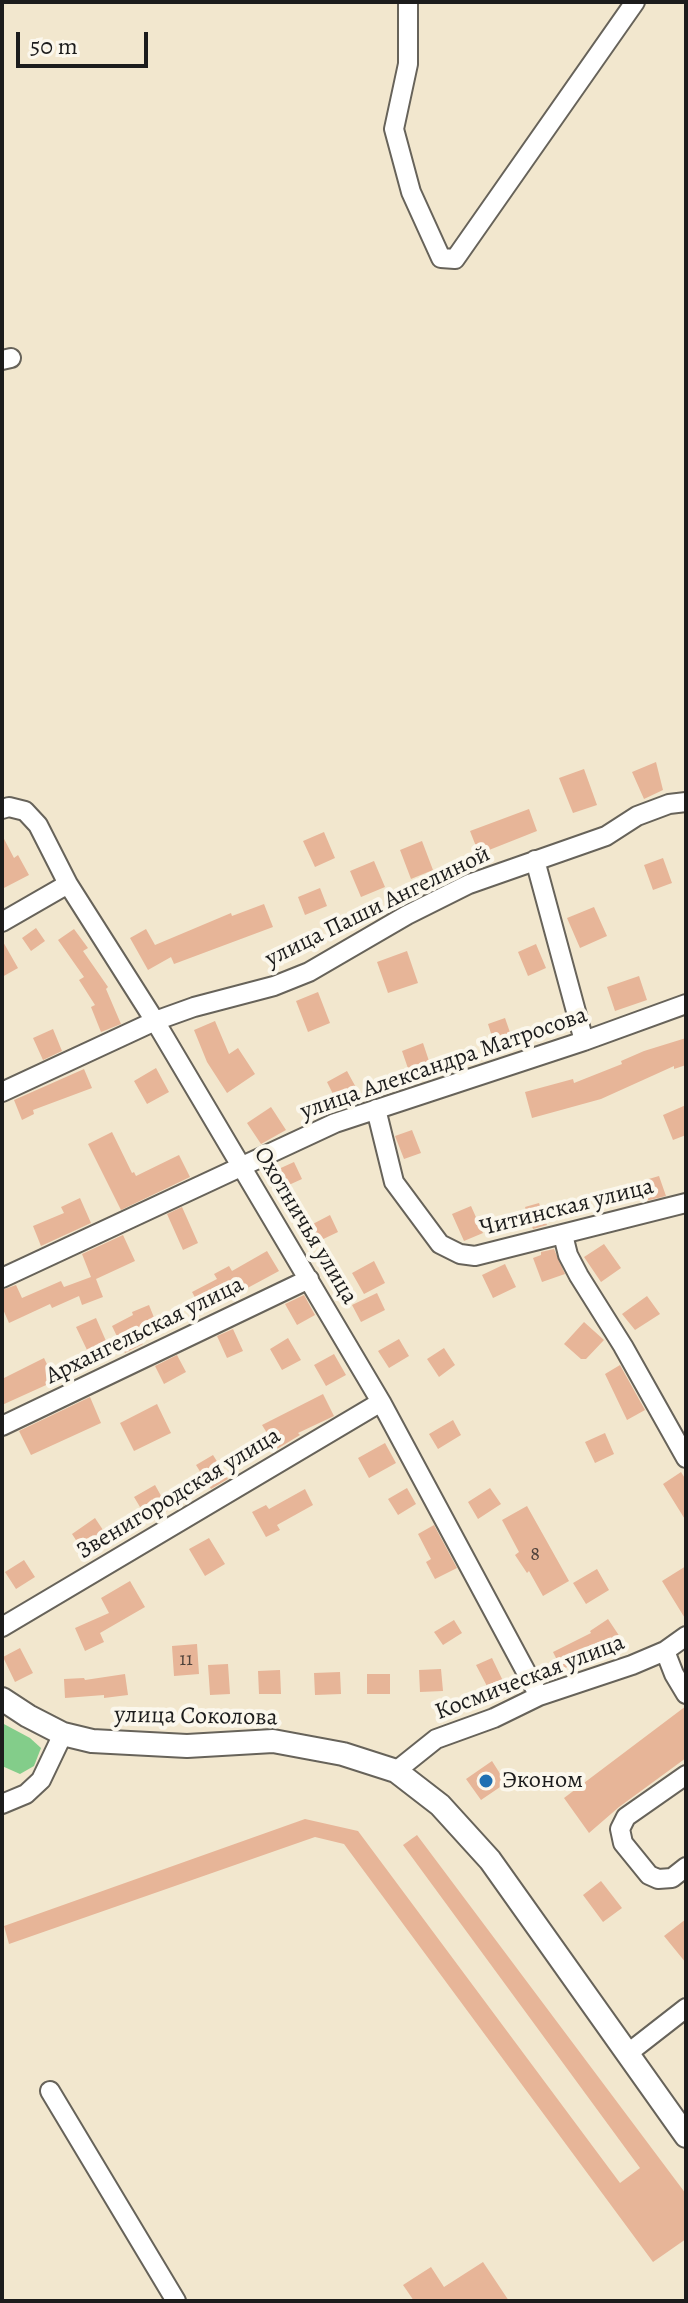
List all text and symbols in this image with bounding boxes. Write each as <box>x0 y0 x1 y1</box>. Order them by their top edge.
scale bar <box>20 16 152 66</box>
text: 50 m <box>30 30 78 62</box>
street label: улица Паши Ангелиной <box>261 840 495 974</box>
street label: улица Александра Матросова <box>297 1001 591 1127</box>
street label: Охотничья улица <box>247 1142 363 1310</box>
street label: Читинская улица <box>477 1173 657 1243</box>
street label: Архангельская улица <box>41 1271 249 1391</box>
street label: Звенигородская улица <box>72 1422 286 1566</box>
house number: 8 <box>530 1543 540 1567</box>
street label: Космическая улица <box>431 1629 629 1727</box>
house number: 11 <box>179 1648 193 1672</box>
street label: улица Соколова <box>114 1701 278 1733</box>
place label: Эконом <box>502 1767 583 1795</box>
marker: Эконом <box>477 1772 495 1790</box>

